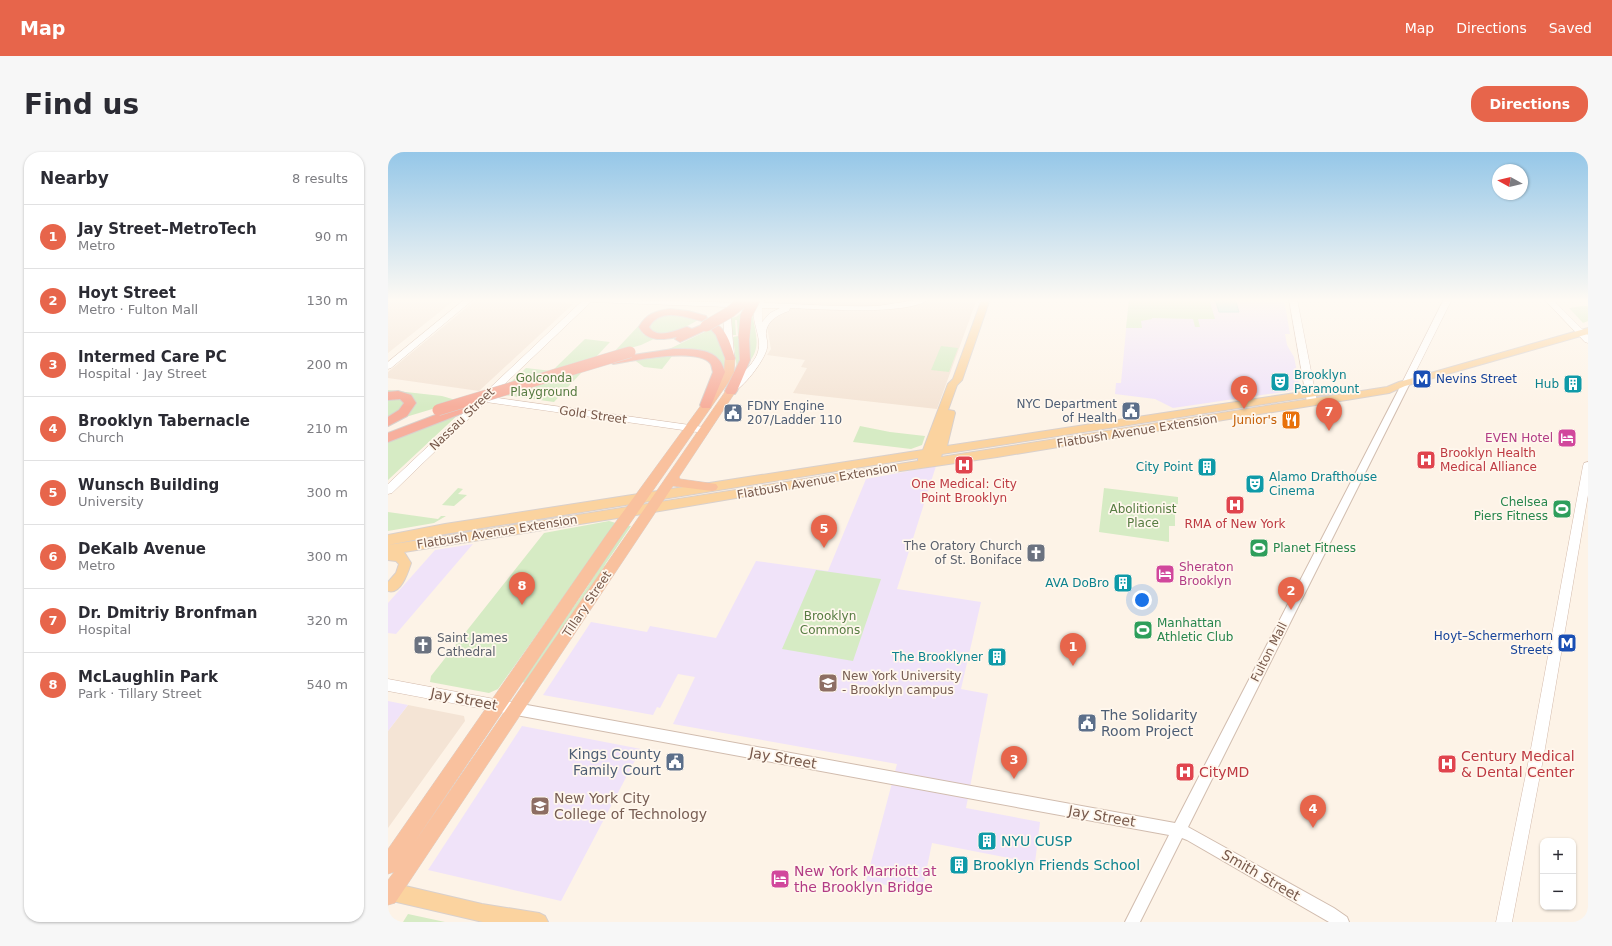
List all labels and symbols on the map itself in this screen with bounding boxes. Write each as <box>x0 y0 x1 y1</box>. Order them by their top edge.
north arrow <box>1492 164 1528 200</box>
place label: Brooklyn Paramount <box>1294 368 1360 396</box>
metro station icon: Nevins Street <box>1411 368 1433 390</box>
park label: Golconda Playground <box>510 371 578 399</box>
theatre icon: Brooklyn Paramount <box>1269 371 1291 393</box>
place label: Nevins Street <box>1436 372 1517 386</box>
building icon: Hub <box>1562 373 1584 395</box>
pin: 6 <box>1231 376 1257 409</box>
place label: Hub <box>1535 377 1559 391</box>
street label: Nassau Street <box>427 385 497 453</box>
place label: NYC Department of Health <box>1017 397 1117 425</box>
pin: 7 <box>1316 398 1342 431</box>
place label: FDNY Engine 207/Ladder 110 <box>747 399 842 427</box>
public building icon: NYC Department of Health <box>1120 400 1142 422</box>
public building icon: FDNY Engine 207/Ladder 110 <box>722 402 744 424</box>
street label: Gold Street <box>558 403 628 427</box>
restaurant icon: Junior's <box>1280 409 1302 431</box>
street label: Flatbush Avenue Extension <box>1056 411 1218 451</box>
place label: Junior's <box>1232 413 1277 427</box>
hotel icon: EVEN Hotel <box>1556 427 1578 449</box>
place label: EVEN Hotel <box>1485 431 1553 445</box>
place label: Brooklyn Health Medical Alliance <box>1440 446 1537 474</box>
hospital icon: Brooklyn Health Medical Alliance <box>1415 449 1437 471</box>
hospital icon: One Medical: City Point Brooklyn <box>953 454 975 476</box>
building icon: City Point <box>1196 456 1218 478</box>
street label: Flatbush Avenue Extension <box>736 460 898 502</box>
place label: City Point <box>1136 460 1193 474</box>
place label: Alamo Drafthouse Cinema <box>1269 470 1377 498</box>
theatre icon: Alamo Drafthouse Cinema <box>1244 473 1266 495</box>
place label: One Medical: City Point Brooklyn <box>911 477 1017 505</box>
hospital icon: RMA of New York <box>1224 494 1246 516</box>
place label: Chelsea Piers Fitness <box>1474 495 1548 523</box>
sports icon: Chelsea Piers Fitness <box>1551 498 1573 520</box>
park label: Abolitionist Place <box>1109 502 1177 530</box>
street label: Flatbush Avenue Extension <box>416 512 578 552</box>
pin: 5 <box>811 515 837 548</box>
place label: RMA of New York <box>1184 517 1286 531</box>
sports icon: Planet Fitness <box>1248 537 1270 559</box>
place label: The Oratory Church of St. Boniface <box>903 539 1022 567</box>
place label: Planet Fitness <box>1273 541 1356 555</box>
church icon: The Oratory Church of St. Boniface <box>1025 542 1047 564</box>
place label: Sheraton Brooklyn <box>1179 560 1234 588</box>
hotel icon: Sheraton Brooklyn <box>1154 563 1176 585</box>
street label: Tillary Street <box>559 568 614 641</box>
pin: 8 <box>509 572 535 605</box>
building icon: AVA DoBro <box>1112 572 1134 594</box>
place label: AVA DoBro <box>1045 576 1109 590</box>
pin: 2 <box>1278 577 1304 610</box>
your location <box>1132 590 1152 610</box>
park label: Brooklyn Commons <box>800 609 860 637</box>
place label: Manhattan Athletic Club <box>1157 616 1233 644</box>
sports icon: Manhattan Athletic Club <box>1132 619 1154 641</box>
street label: Fulton Mall <box>1248 620 1290 684</box>
place label: Hoyt–Schermerhorn Streets <box>1434 629 1553 657</box>
place label: Saint James Cathedral <box>437 631 508 659</box>
metro station icon: Hoyt–Schermerhorn Streets <box>1556 632 1578 654</box>
pin: 1 <box>1060 633 1086 666</box>
church icon: Saint James Cathedral <box>412 634 434 656</box>
building icon: The Brooklyner <box>986 646 1008 668</box>
place label: The Brooklyner <box>891 650 983 664</box>
place label: New York University - Brooklyn campus <box>842 669 961 697</box>
school or university icon: New York University - Brooklyn campus <box>817 672 839 694</box>
street label: Jay Street <box>428 684 499 713</box>
place label: The Solidarity Room Project <box>1100 707 1198 739</box>
public building icon: The Solidarity Room Project <box>1076 712 1098 734</box>
street label: Jay Street <box>747 744 818 772</box>
place label: Kings County Family Court <box>569 746 662 778</box>
pin: 3 <box>1001 746 1027 779</box>
place label: Century Medical & Dental Center <box>1461 748 1575 780</box>
public building icon: Kings County Family Court <box>664 751 686 773</box>
hospital icon: Century Medical & Dental Center <box>1436 753 1458 775</box>
hospital icon: CityMD <box>1174 761 1196 783</box>
place label: CityMD <box>1199 764 1249 780</box>
place label: New York City College of Technology <box>554 790 707 822</box>
school or university icon: New York City College of Technology <box>529 795 551 817</box>
pin: 4 <box>1300 795 1326 828</box>
street label: Jay Street <box>1066 802 1137 830</box>
building icon: NYU CUSP <box>976 830 998 852</box>
place label: NYU CUSP <box>1001 833 1072 849</box>
street label: Smith Street <box>1219 846 1303 904</box>
building icon: Brooklyn Friends School <box>948 854 970 876</box>
place label: Brooklyn Friends School <box>973 857 1140 873</box>
place label: New York Marriott at the Brooklyn Bridge <box>794 863 937 895</box>
hotel icon: New York Marriott at the Brooklyn Bridge <box>769 868 791 890</box>

